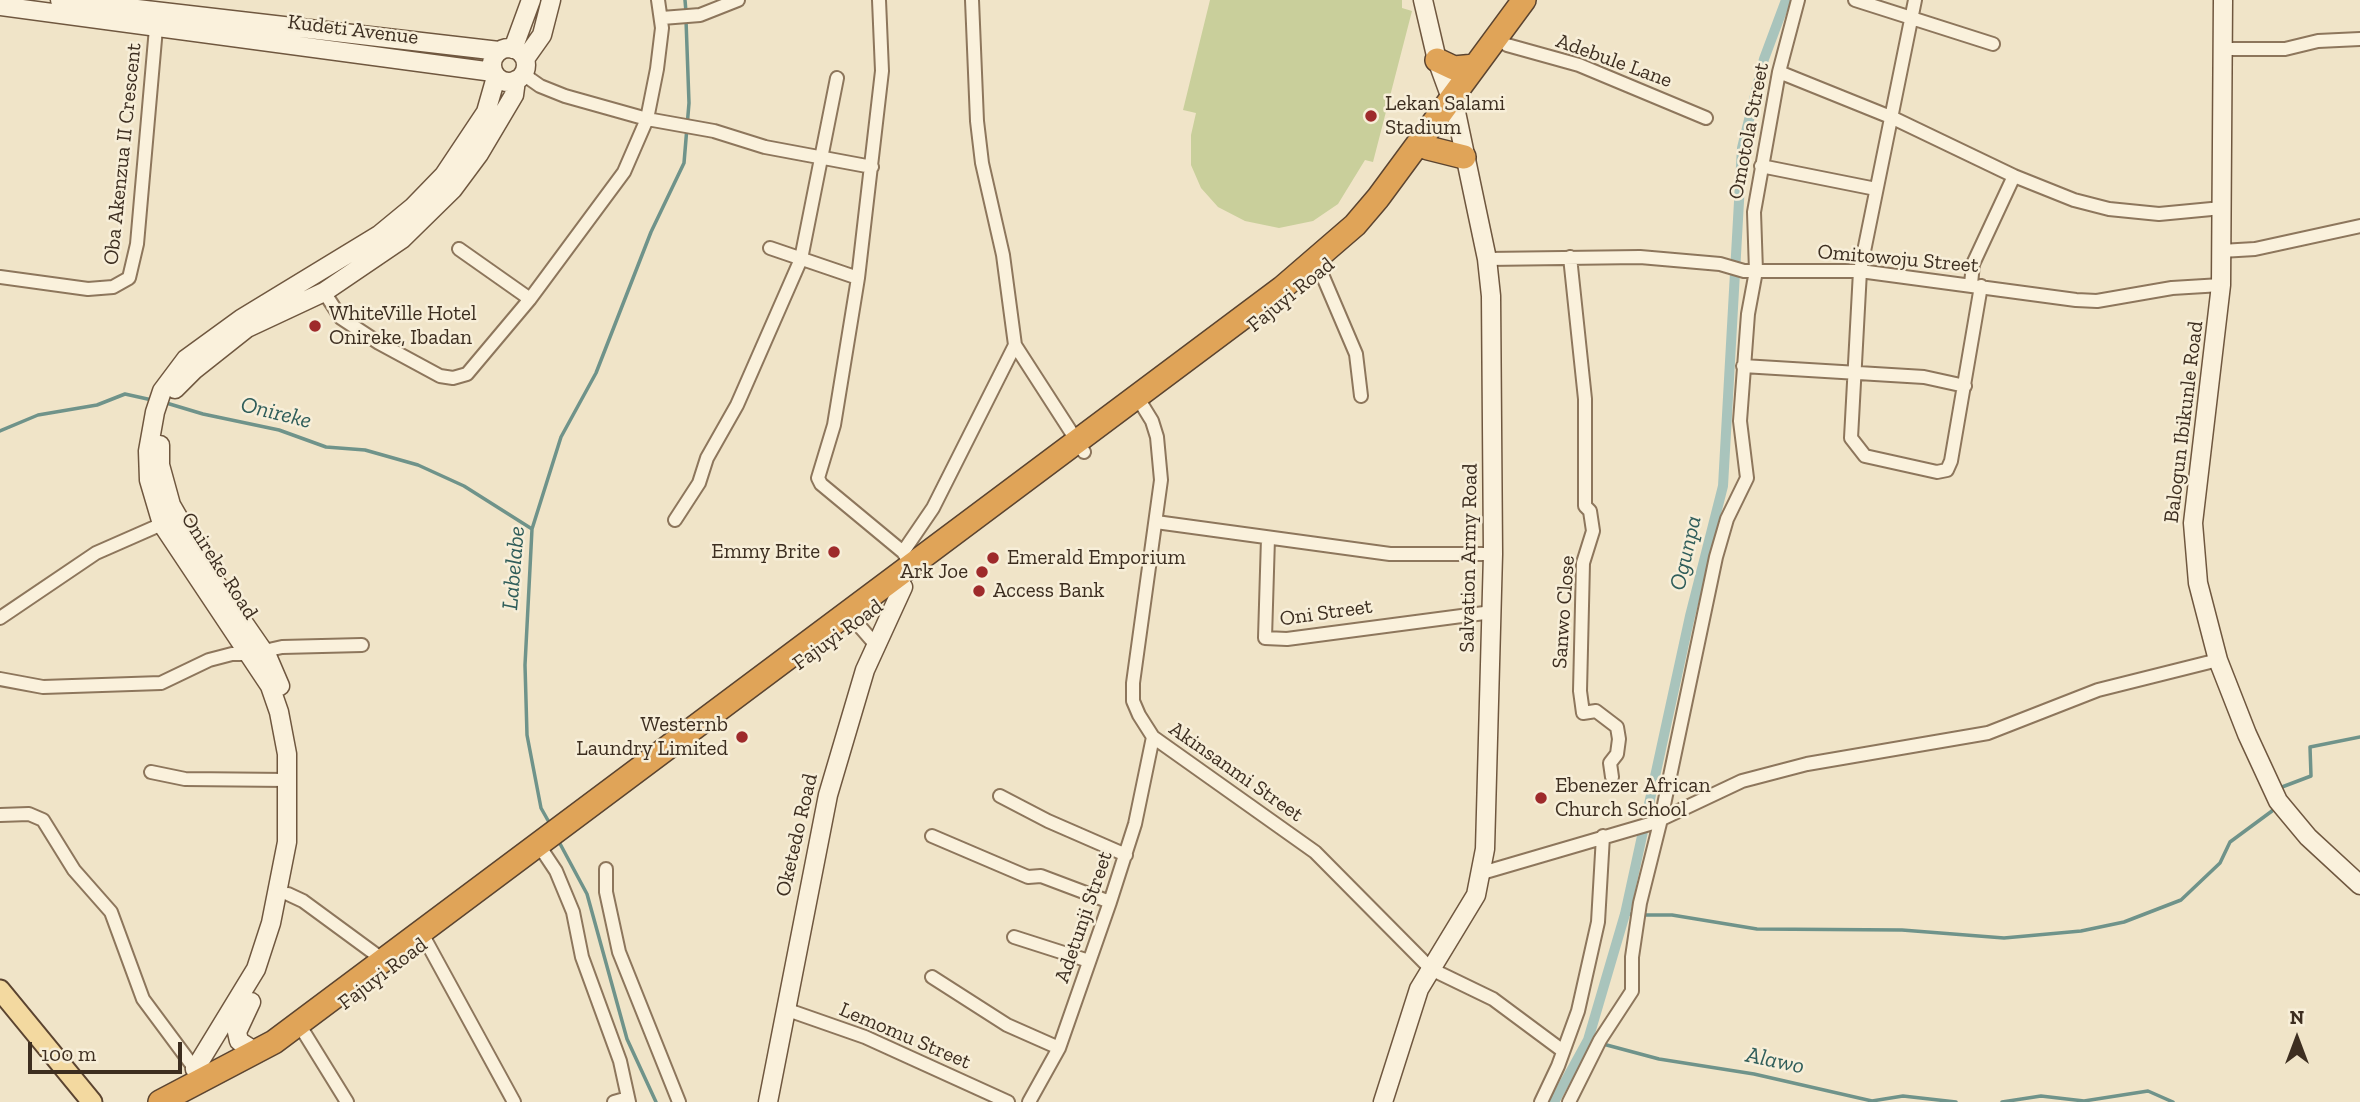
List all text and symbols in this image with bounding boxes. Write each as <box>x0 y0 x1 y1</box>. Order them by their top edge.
street label: Kudeti Avenue <box>286 9 420 51</box>
street label: Adebule Lane <box>1553 28 1675 94</box>
street label: Oba Akenzua II Crescent <box>99 42 147 266</box>
street label: Omotola Street <box>1723 61 1775 201</box>
place label: Lekan Salami Stadium <box>1385 91 1505 141</box>
marker: Lekan Salami Stadium <box>1363 108 1379 124</box>
street label: Omitowoju Street <box>1816 239 1980 279</box>
street label: Fajuyi Road <box>1242 252 1340 338</box>
place label: WhiteVille Hotel Onireke, Ibadan <box>329 301 477 351</box>
marker: WhiteVille Hotel Onireke, Ibadan <box>307 318 323 334</box>
street label: Balogun Ibikunle Road <box>2159 320 2209 524</box>
water label: Onireke <box>238 391 314 435</box>
street label: Salvation Army Road <box>1455 463 1483 653</box>
street label: Onireke Road <box>175 508 263 624</box>
water label: Ogunpa <box>1664 513 1708 593</box>
water label: Labelabe <box>497 525 531 611</box>
place label: Emmy Brite <box>711 539 820 565</box>
marker: Emmy Brite <box>826 544 842 560</box>
place label: Emerald Emporium <box>1007 545 1186 571</box>
marker: Emerald Emporium <box>985 550 1001 566</box>
street label: Sanwo Close <box>1547 555 1581 669</box>
place label: Ark Joe <box>900 559 968 585</box>
marker: Ark Joe <box>974 564 990 580</box>
place label: Access Bank <box>993 578 1105 604</box>
marker: Access Bank <box>971 583 987 599</box>
street label: Fajuyi Road <box>788 594 888 676</box>
street label: Oni Street <box>1278 594 1374 632</box>
place label: Westernb Laundry Limited <box>576 712 728 762</box>
street label: Akinsanmi Street <box>1164 716 1308 828</box>
marker: Westernb Laundry Limited <box>734 729 750 745</box>
street label: Oketedo Road <box>771 771 823 899</box>
place label: Ebenezer African Church School <box>1555 773 1710 823</box>
marker: Ebenezer African Church School <box>1533 790 1549 806</box>
street label: Adetunji Street <box>1050 848 1118 986</box>
street label: Fajuyi Road <box>334 932 432 1016</box>
street label: Lemomu Street <box>836 997 974 1075</box>
north arrow <box>2262 1004 2332 1074</box>
text: N <box>2290 1006 2304 1029</box>
scale bar <box>32 1028 186 1072</box>
text: 100 m <box>41 1041 96 1066</box>
water label: Alawo <box>1743 1041 1807 1081</box>

